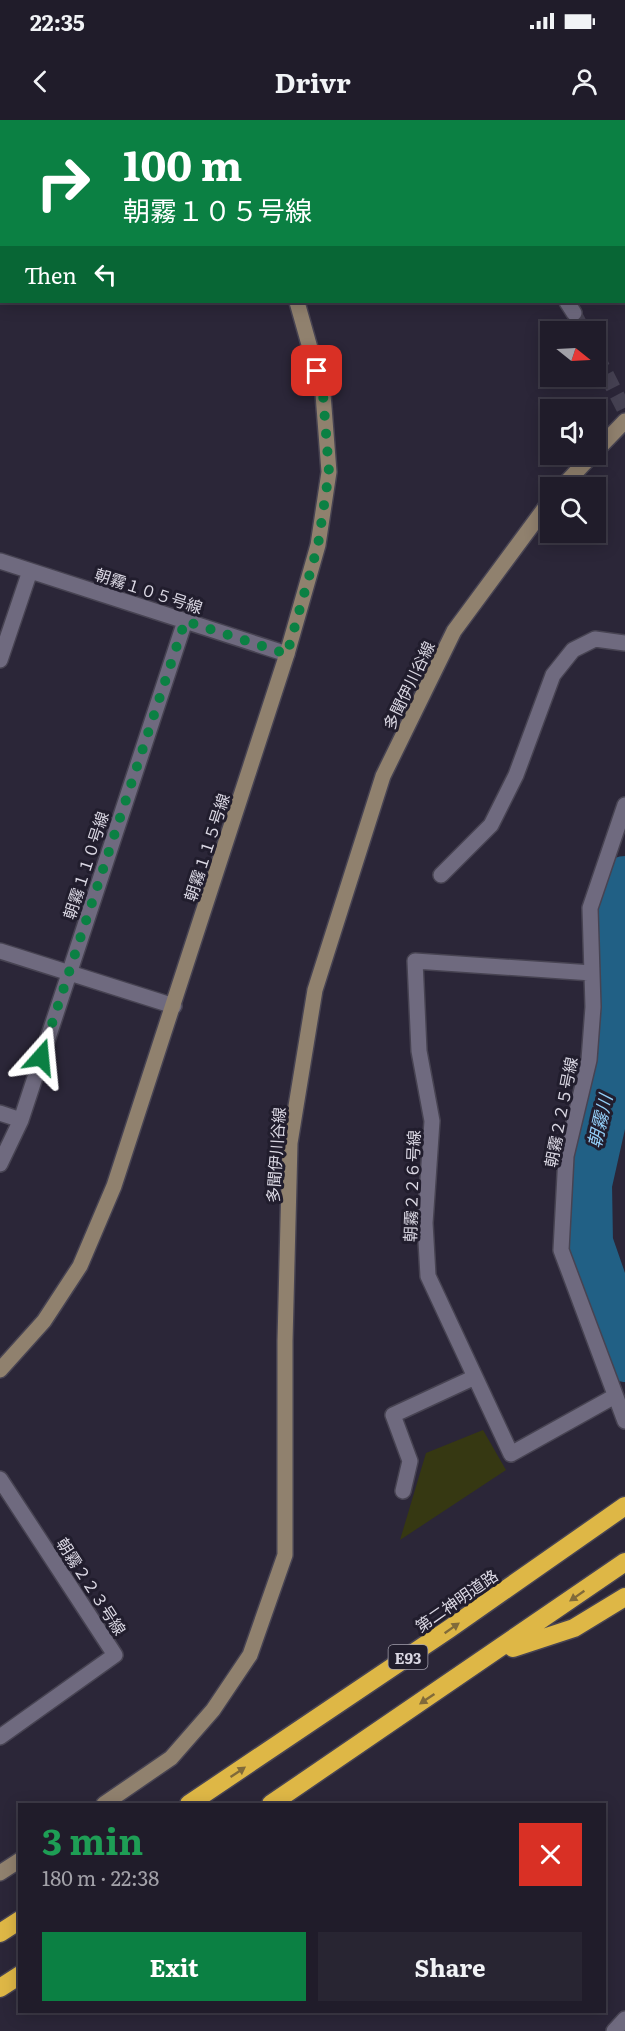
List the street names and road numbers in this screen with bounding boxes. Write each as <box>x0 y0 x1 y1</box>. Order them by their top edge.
street label: 朝霧１０５号線 <box>92 561 206 619</box>
street label: 多聞伊川谷線 <box>376 637 440 733</box>
street label: 朝霧１１５号線 <box>177 790 235 904</box>
street label: 朝霧１１０号線 <box>56 808 114 922</box>
street label: 朝霧２２５号線 <box>538 1055 582 1169</box>
street label: 多聞伊川谷線 <box>260 1106 290 1204</box>
street label: 朝霧２２６号線 <box>397 1130 425 1242</box>
street label: 朝霧２２３号線 <box>51 1532 133 1640</box>
street label: 第二神明道路 <box>410 1563 502 1637</box>
road number: E93 <box>388 1645 428 1669</box>

